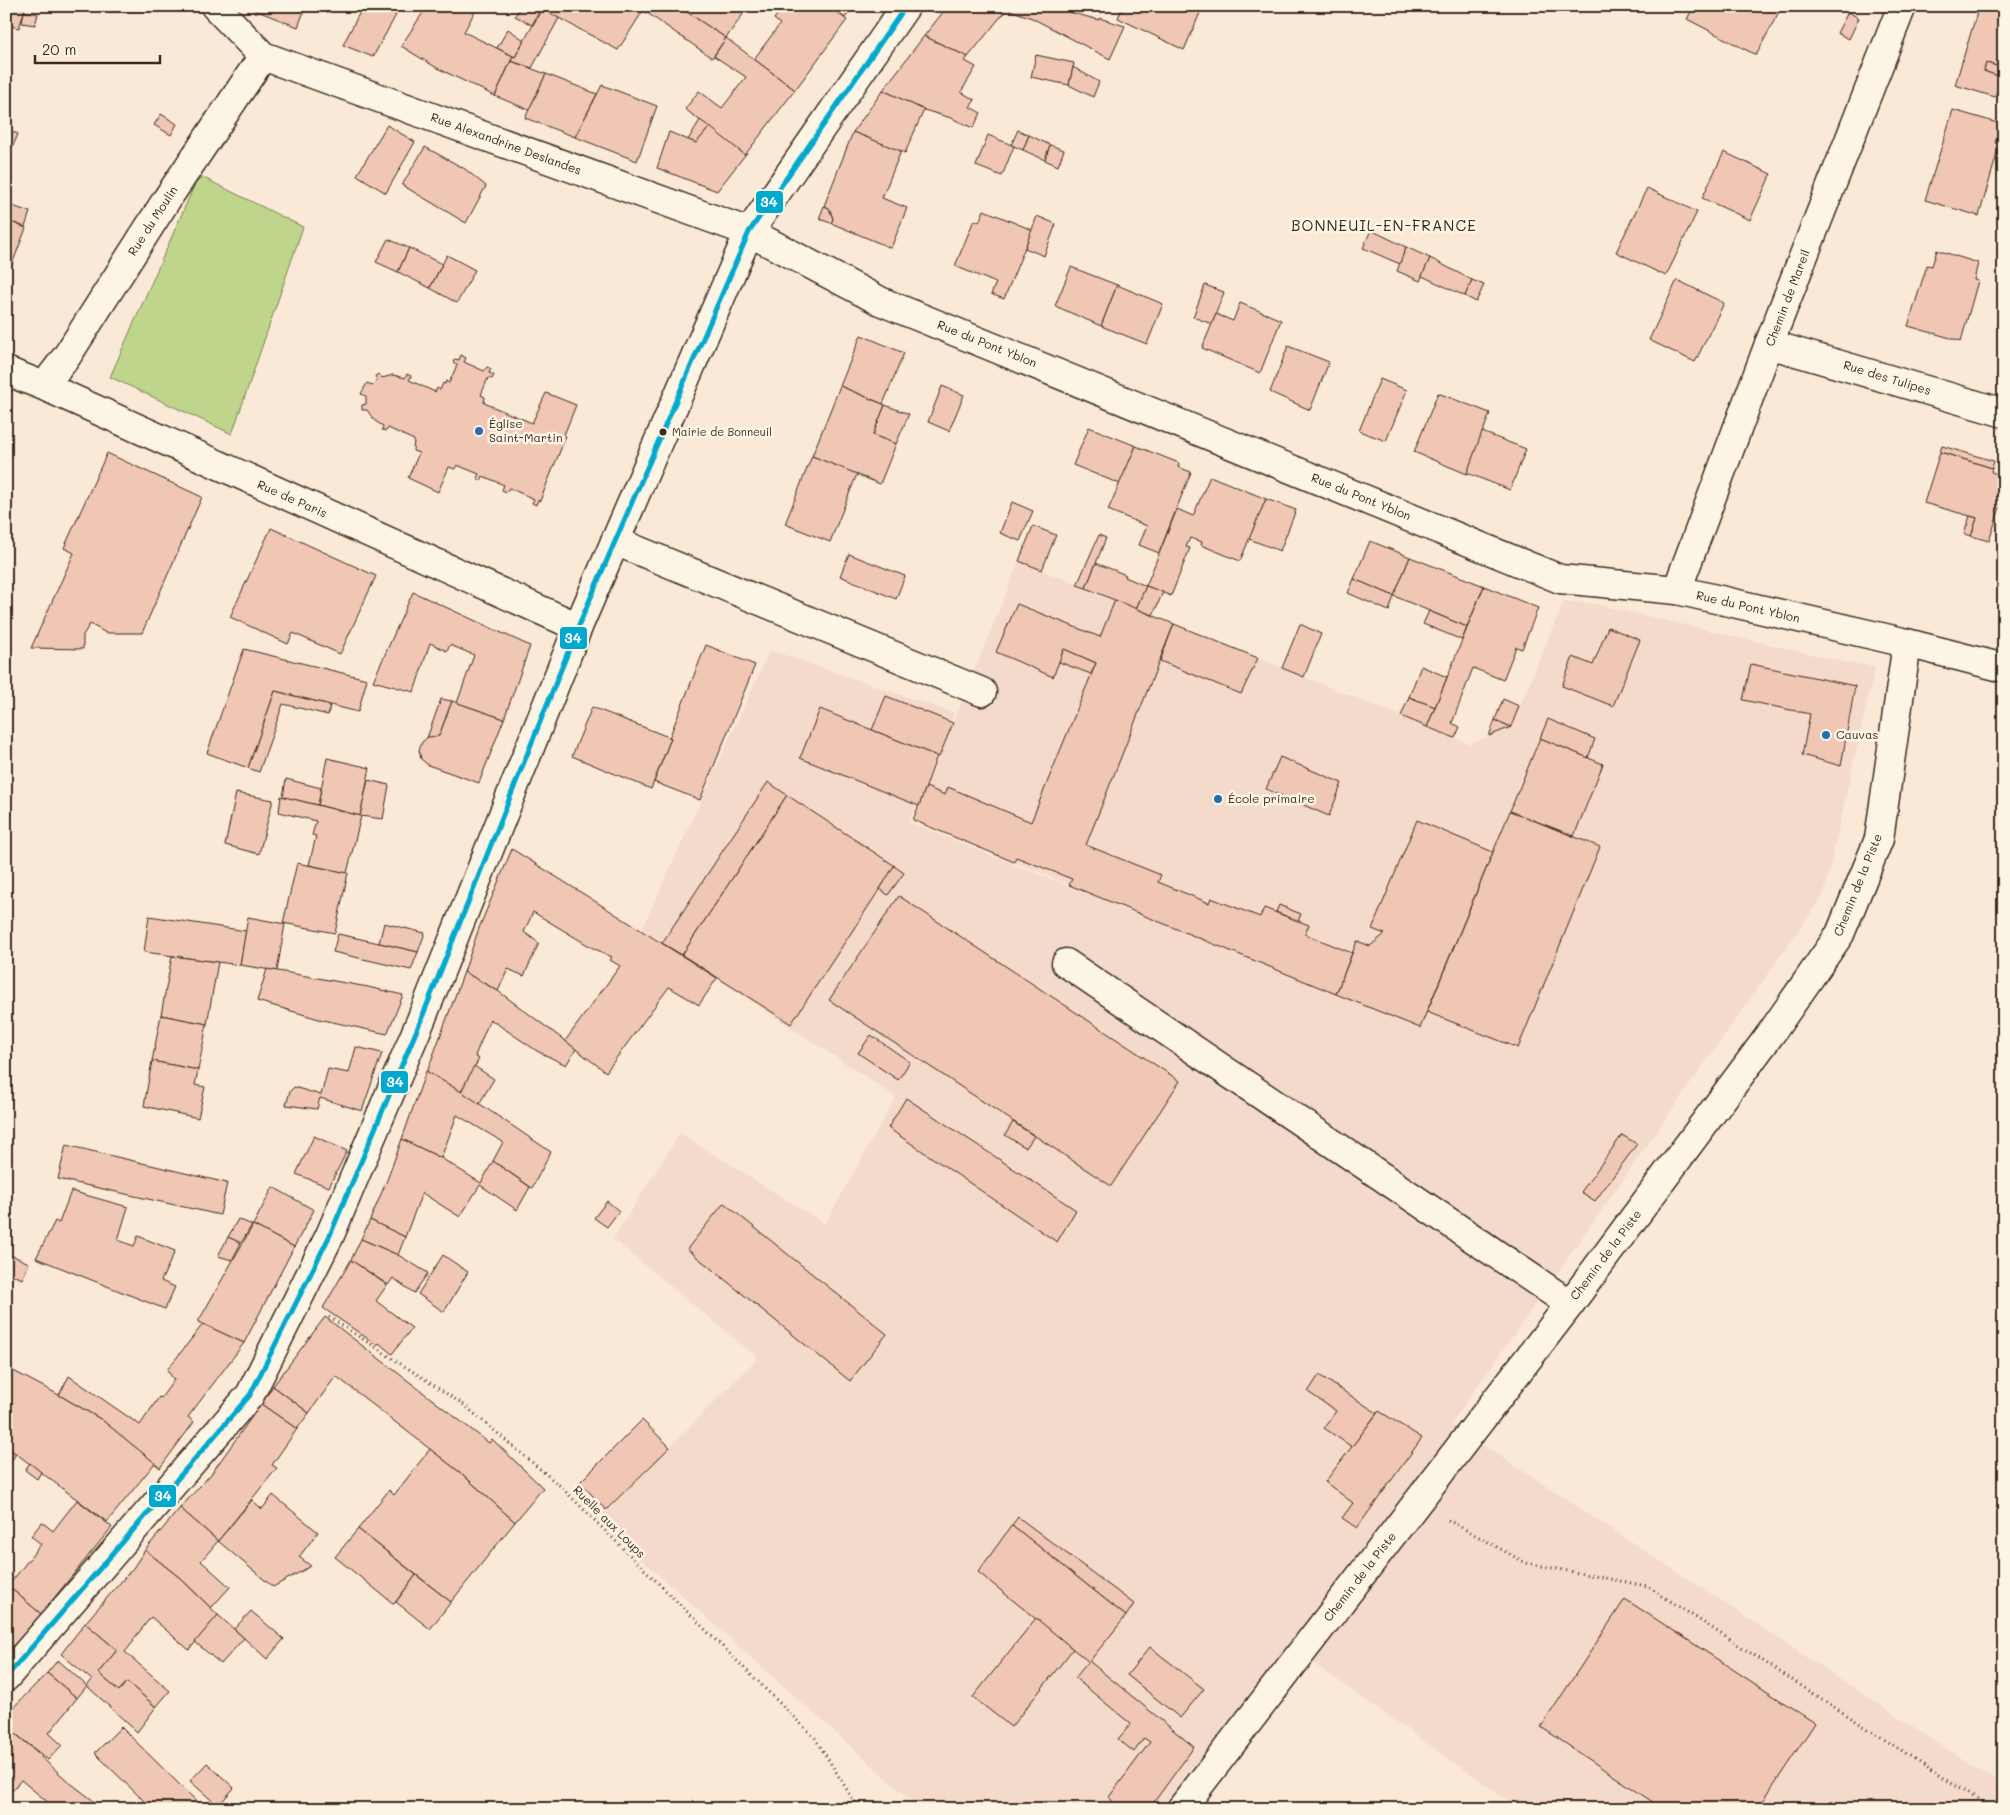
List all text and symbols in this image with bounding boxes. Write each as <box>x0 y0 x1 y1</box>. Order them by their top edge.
scale bar <box>35 32 160 64</box>
text: 20 m <box>42 39 76 59</box>
street label: Rue Alexandrine Deslandes <box>429 108 584 178</box>
street label: Rue du Moulin <box>124 182 181 258</box>
line badge: 34 <box>755 190 784 214</box>
text: 34 <box>760 192 778 211</box>
district label: BONNEUIL-EN-FRANCE <box>1291 215 1477 235</box>
street label: Chemin de Mareil <box>1761 247 1813 348</box>
street label: Rue du Pont Yblon <box>935 316 1040 370</box>
street label: Rue des Tulipes <box>1842 356 1933 398</box>
place label: Église Saint-Martin <box>489 415 563 445</box>
place label: Mairie de Bonneuil <box>672 424 772 439</box>
marker: Église Saint-Martin <box>473 425 485 437</box>
marker: Mairie de Bonneuil <box>658 427 668 437</box>
street label: Rue du Pont Yblon <box>1309 469 1414 523</box>
street label: Rue de Paris <box>255 476 330 521</box>
street label: Rue du Pont Yblon <box>1695 586 1802 626</box>
line badge: 34 <box>559 626 588 650</box>
text: 34 <box>564 628 582 647</box>
place label: Cauvas <box>1836 726 1878 742</box>
marker: Cauvas <box>1820 729 1832 741</box>
place label: École primaire <box>1228 790 1315 806</box>
marker: École primaire <box>1212 793 1224 805</box>
street label: Chemin de la Piste <box>1829 831 1885 938</box>
line badge: 34 <box>380 1070 409 1094</box>
text: 34 <box>386 1072 404 1091</box>
street label: Chemin de la Piste <box>1566 1206 1644 1303</box>
street label: Ruelle aux Loups <box>570 1482 649 1561</box>
line badge: 34 <box>148 1484 177 1508</box>
text: 34 <box>154 1486 172 1505</box>
street label: Chemin de la Piste <box>1319 1528 1399 1624</box>

